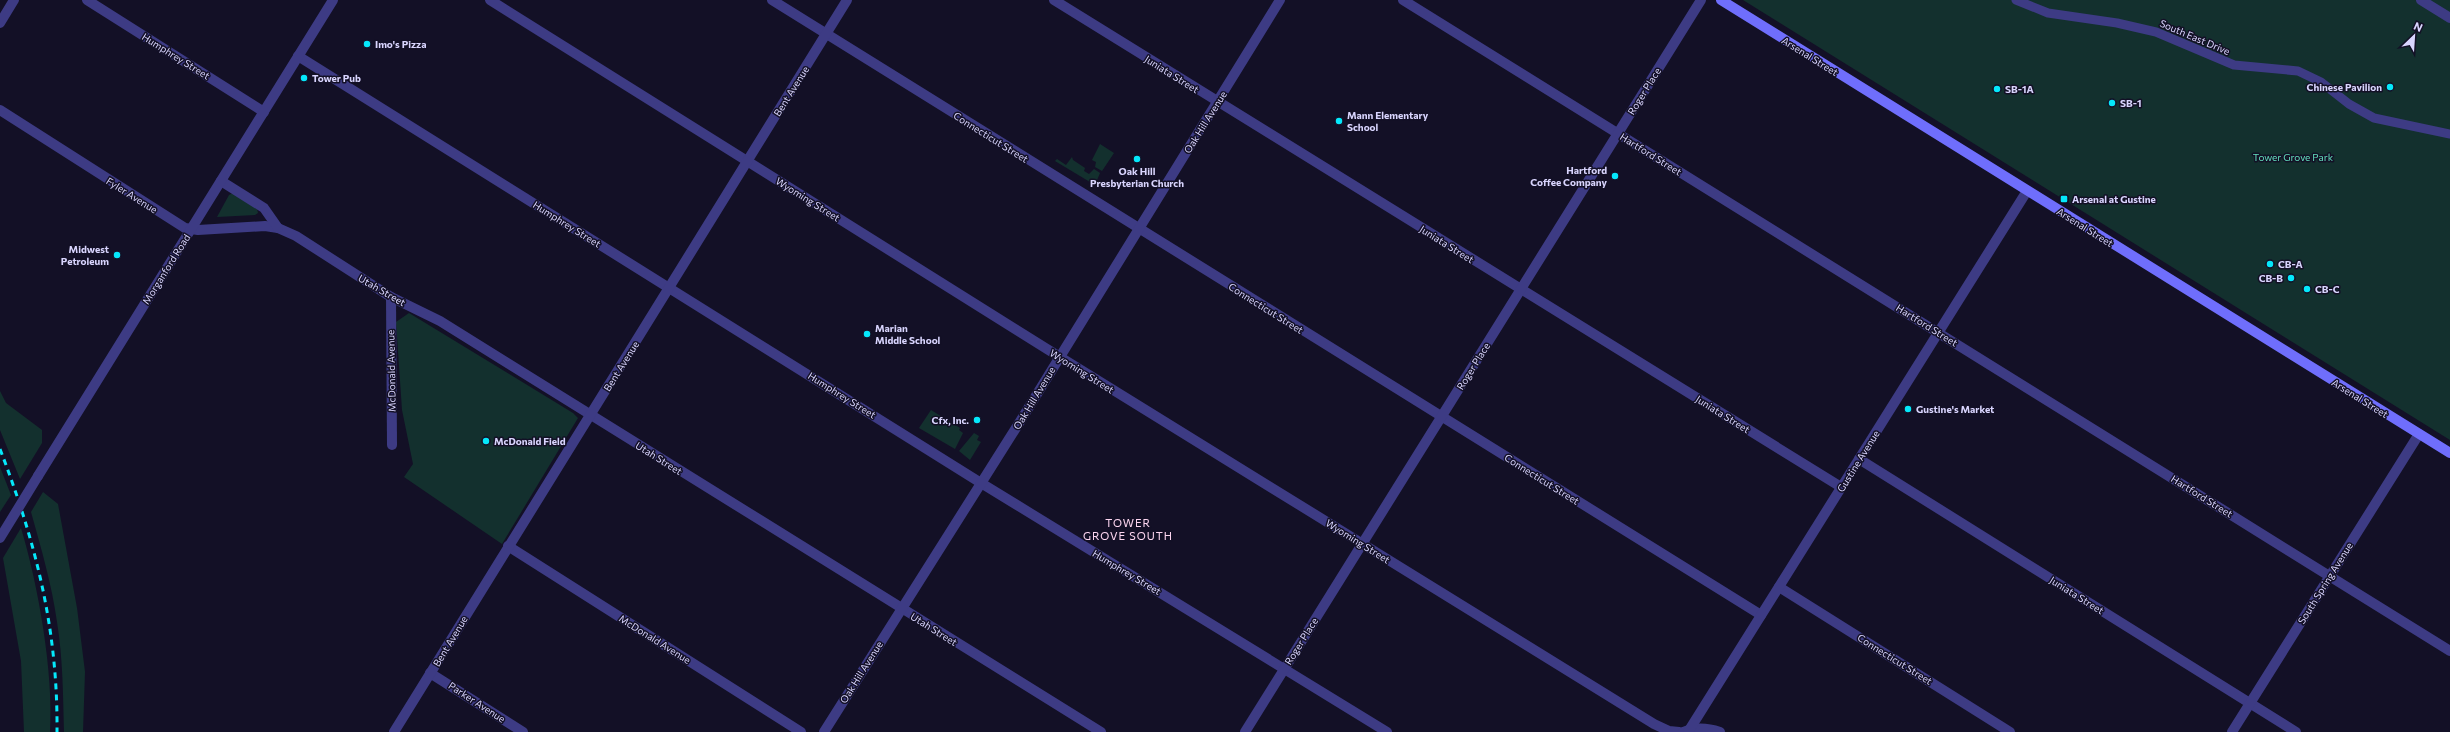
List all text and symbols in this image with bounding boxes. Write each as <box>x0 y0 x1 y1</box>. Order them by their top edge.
north arrow <box>2394 16 2434 56</box>
street label: South East Drive <box>2158 17 2232 57</box>
text: N <box>2412 19 2425 34</box>
street label: Humphrey Street <box>140 30 212 82</box>
street label: Arsenal Street <box>1780 34 1840 78</box>
place label: Imo's Pizza <box>375 38 427 50</box>
marker: Imo's Pizza <box>362 39 372 49</box>
street label: Juniata Street <box>1143 53 1201 95</box>
street label: Bent Avenue <box>771 64 811 118</box>
street label: Roger Place <box>1625 65 1663 117</box>
place label: Tower Pub <box>312 72 361 84</box>
marker: Tower Pub <box>299 73 309 83</box>
place label: Chinese Pavilion <box>2307 81 2382 93</box>
marker: Chinese Pavilion <box>2385 82 2395 92</box>
place label: SB-1A <box>2005 83 2034 95</box>
marker: SB-1A <box>1992 84 2002 94</box>
street label: Oak Hill Avenue <box>1181 89 1229 155</box>
place label: SB-1 <box>2120 97 2141 109</box>
marker: SB-1 <box>2107 98 2117 108</box>
street label: Connecticut Street <box>951 109 1031 165</box>
place label: Mann Elementary School <box>1347 109 1429 133</box>
marker: Mann Elementary School <box>1334 116 1344 126</box>
street label: Hartford Street <box>1618 130 1684 178</box>
park label: Tower Grove Park <box>2253 151 2334 163</box>
marker: Oak Hill Presbyterian Church <box>1132 154 1142 164</box>
place label: Hartford Coffee Company <box>1530 164 1607 188</box>
place label: Oak Hill Presbyterian Church <box>1090 165 1184 189</box>
marker: Hartford Coffee Company <box>1610 171 1620 181</box>
street label: Wyoming Street <box>774 174 842 224</box>
street label: Fyler Avenue <box>104 175 160 215</box>
place label: Arsenal at Gustine <box>2072 193 2156 205</box>
marker: Arsenal at Gustine <box>2059 194 2069 204</box>
street label: Humphrey Street <box>531 198 603 250</box>
street label: Arsenal Street <box>2055 205 2115 249</box>
street label: Juniata Street <box>1418 223 1476 265</box>
street label: Morganford Road <box>140 232 193 306</box>
place label: Midwest Petroleum <box>61 243 109 267</box>
marker: Midwest Petroleum <box>112 250 122 260</box>
place label: CB-A <box>2278 258 2303 270</box>
marker: CB-A <box>2265 259 2275 269</box>
street label: Utah Street <box>356 272 408 308</box>
place label: CB-B <box>2259 272 2283 284</box>
marker: CB-B <box>2286 273 2296 283</box>
street label: Connecticut Street <box>1226 280 1306 336</box>
place label: CB-C <box>2315 283 2340 295</box>
marker: CB-C <box>2302 284 2312 294</box>
street label: Hartford Street <box>1894 301 1960 349</box>
place label: Marian Middle School <box>875 322 941 346</box>
marker: Marian Middle School <box>862 329 872 339</box>
street label: McDonald Avenue <box>384 330 398 412</box>
street label: Bent Avenue <box>601 339 641 393</box>
street label: Roger Place <box>1454 340 1492 392</box>
street label: Wyoming Street <box>1048 346 1116 396</box>
street label: Oak Hill Avenue <box>1011 364 1057 432</box>
street label: Humphrey Street <box>806 369 878 421</box>
street label: Arsenal Street <box>2330 376 2390 420</box>
street label: Juniata Street <box>1694 393 1752 435</box>
place label: Gustine's Market <box>1916 403 1994 415</box>
marker: Gustine's Market <box>1903 404 1913 414</box>
place label: Cfx, Inc. <box>932 414 969 426</box>
marker: Cfx, Inc. <box>972 415 982 425</box>
street label: Gustine Avenue <box>1834 428 1882 494</box>
place label: McDonald Field <box>494 435 566 447</box>
marker: McDonald Field <box>481 436 491 446</box>
street label: Utah Street <box>634 439 684 477</box>
street label: Connecticut Street <box>1502 451 1582 507</box>
street label: Hartford Street <box>2169 472 2235 520</box>
district label: TOWER GROVE SOUTH <box>1083 516 1173 542</box>
street label: Wyoming Street <box>1324 516 1392 566</box>
street label: South Spring Avenue <box>2295 540 2355 626</box>
street label: Humphrey Street <box>1091 547 1163 597</box>
street label: Juniata Street <box>2048 574 2106 616</box>
street label: Utah Street <box>909 610 959 648</box>
street label: McDonald Avenue <box>617 612 693 666</box>
street label: Bent Avenue <box>430 614 470 668</box>
street label: Roger Place <box>1282 615 1320 667</box>
street label: Connecticut Street <box>1855 631 1935 687</box>
street label: Oak Hill Avenue <box>837 639 885 705</box>
street label: Parker Avenue <box>446 679 508 725</box>

